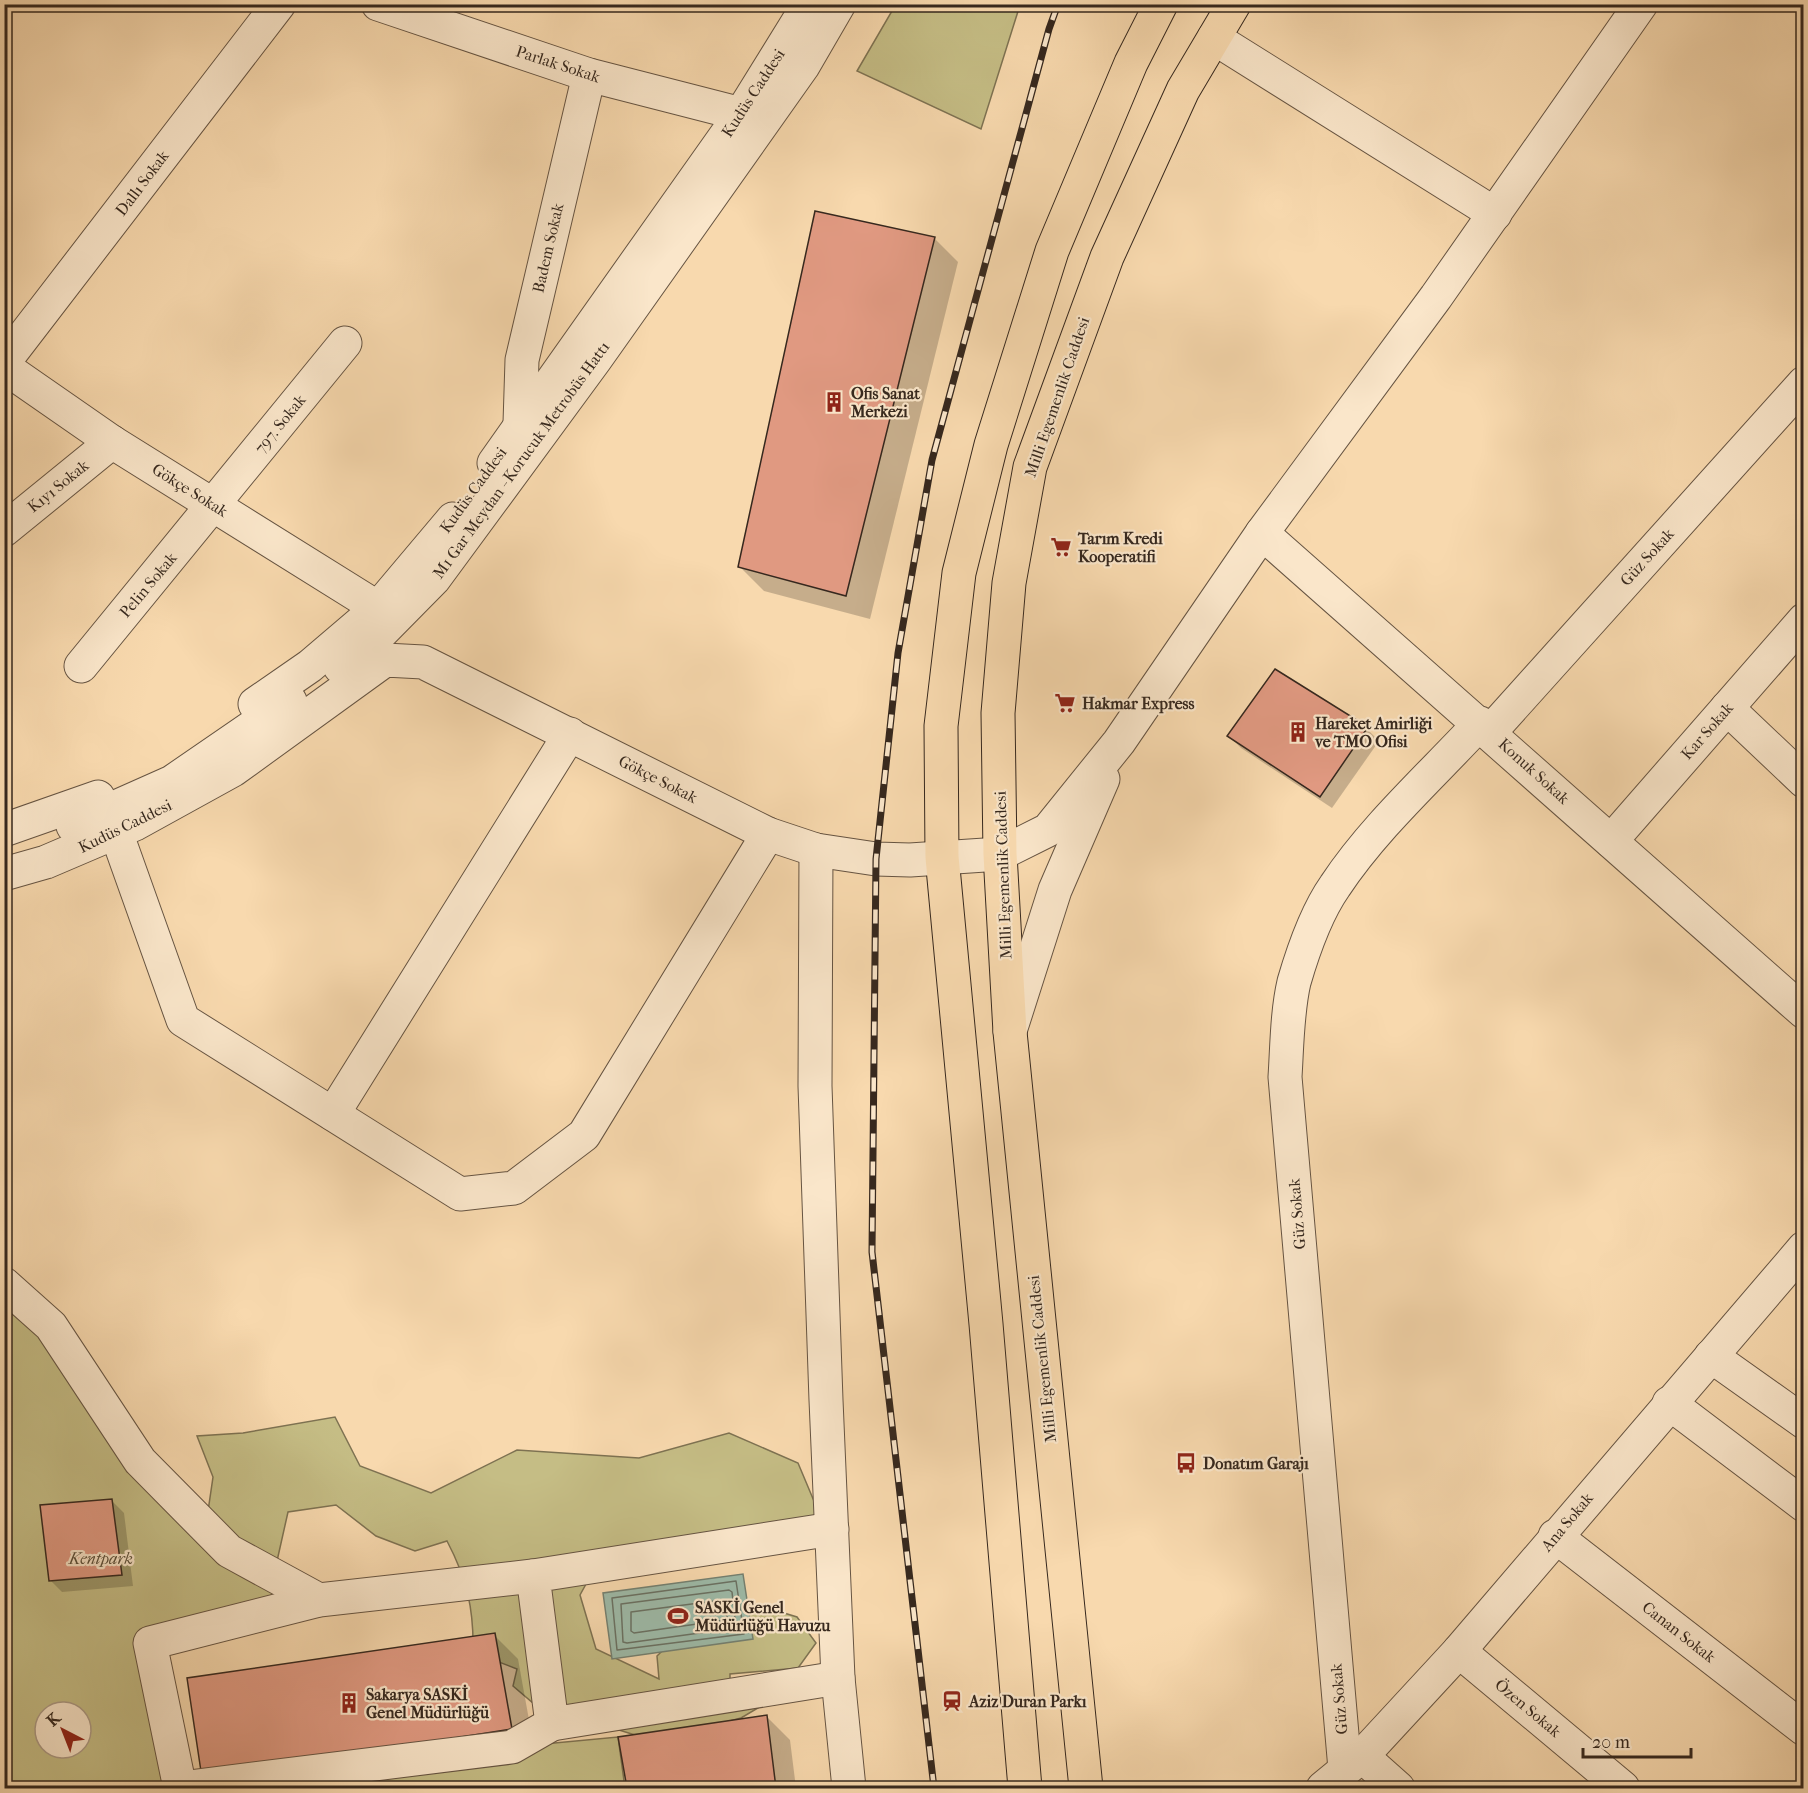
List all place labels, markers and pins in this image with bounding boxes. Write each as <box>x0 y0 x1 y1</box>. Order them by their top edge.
place label: Ofis Sanat Merkezi <box>850 384 920 421</box>
building icon: Ofis Sanat Merkezi <box>822 390 846 414</box>
place label: Tarım Kredi Kooperatifi <box>1077 529 1163 567</box>
supermarket icon: Tarım Kredi Kooperatifi <box>1049 535 1073 559</box>
supermarket icon: Hakmar Express <box>1053 691 1077 715</box>
place label: Hakmar Express <box>1082 694 1194 714</box>
place label: Hareket Amirliği ve TMO Ofisi <box>1314 714 1432 751</box>
building icon: Hareket Amirliği ve TMO Ofisi <box>1286 720 1310 744</box>
bus stop icon: Donatım Garajı <box>1174 1451 1198 1475</box>
place label: Donatım Garajı <box>1203 1454 1309 1473</box>
place label: SASKİ Genel Müdürlüğü Havuzu <box>694 1597 831 1636</box>
sports icon: SASKİ Genel Müdürlüğü Havuzu <box>666 1604 690 1628</box>
place label: Sakarya SASKİ Genel Müdürlüğü <box>366 1684 490 1723</box>
station icon: Aziz Duran Parkı <box>940 1689 964 1713</box>
building icon: Sakarya SASKİ Genel Müdürlüğü <box>337 1691 361 1715</box>
place label: Aziz Duran Parkı <box>968 1692 1087 1711</box>

